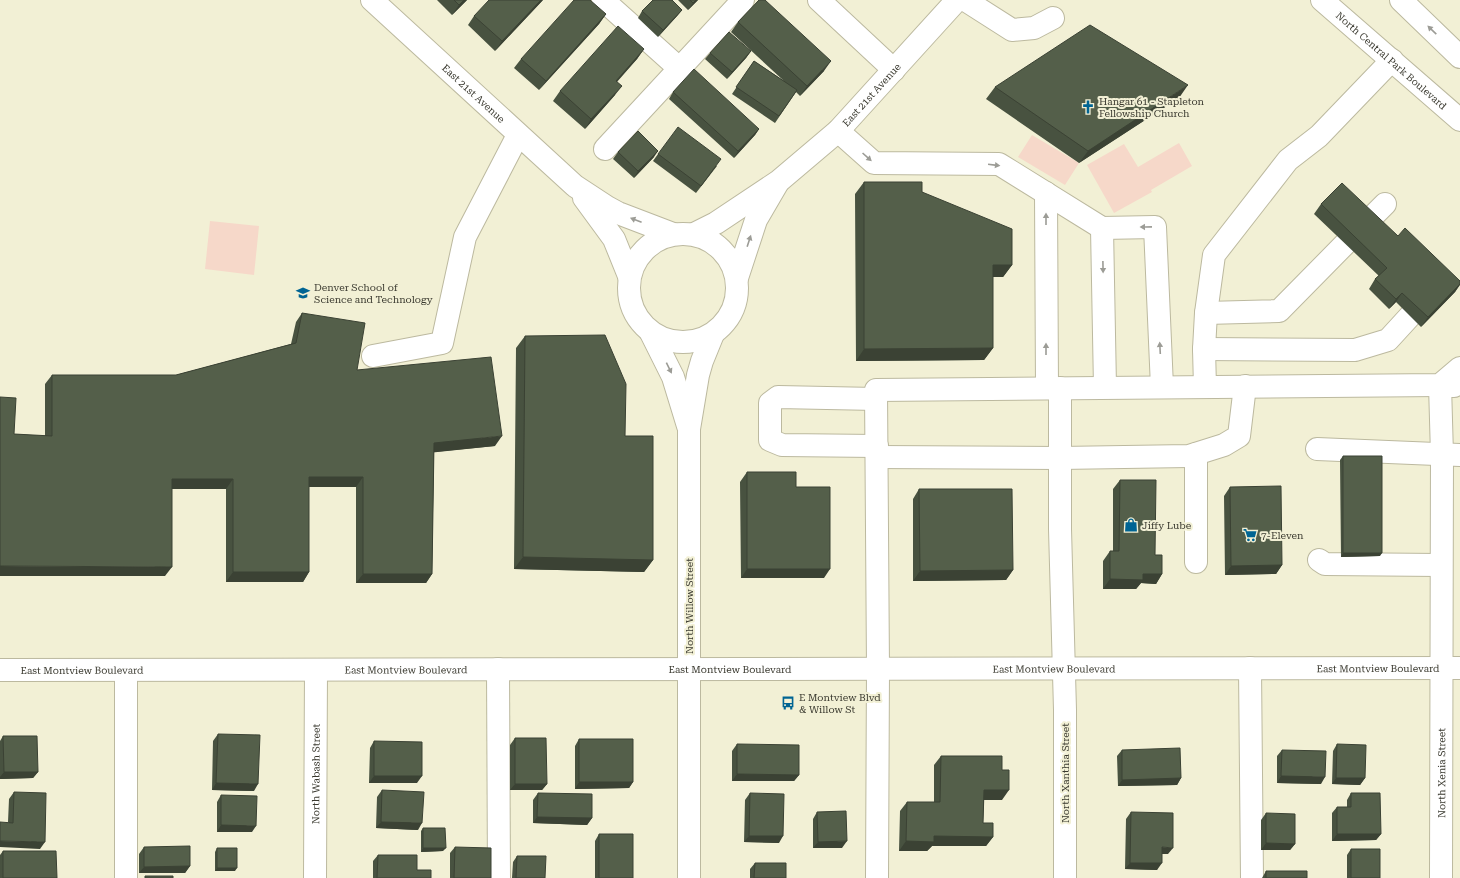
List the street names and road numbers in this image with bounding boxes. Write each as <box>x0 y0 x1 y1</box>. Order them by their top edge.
street label: North Central Park Boulevard <box>1334 10 1449 112</box>
street label: East 21st Avenue <box>840 61 903 129</box>
street label: East 21st Avenue <box>440 62 507 125</box>
street label: North Willow Street <box>684 558 695 654</box>
street label: East Montview Boulevard <box>992 663 1116 675</box>
street label: East Montview Boulevard <box>1316 663 1440 674</box>
street label: East Montview Boulevard <box>344 664 468 676</box>
street label: East Montview Boulevard <box>668 664 792 675</box>
street label: East Montview Boulevard <box>20 665 144 676</box>
street label: North Wabash Street <box>310 723 322 824</box>
street label: North Xanthia Street <box>1060 723 1071 823</box>
street label: North Xenia Street <box>1436 728 1447 818</box>

